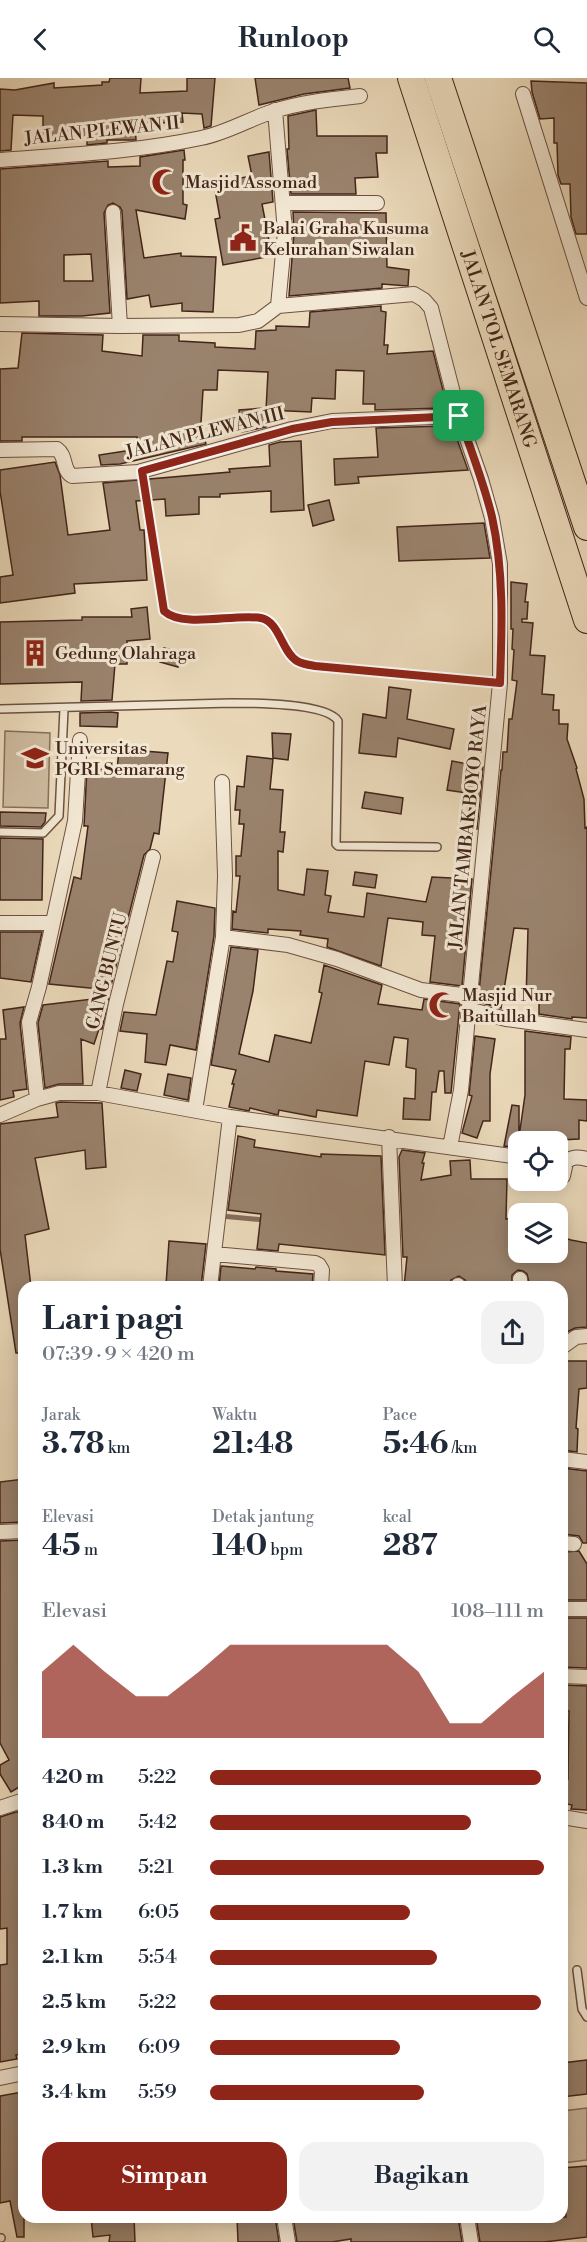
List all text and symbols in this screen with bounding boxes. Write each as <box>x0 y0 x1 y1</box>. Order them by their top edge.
text: Runloop <box>238 22 349 56</box>
icon: back <box>24 23 57 56</box>
icon: search <box>530 23 563 56</box>
street label: JALAN PLEWAN II <box>22 111 181 151</box>
mosque icon: Masjid Assomad <box>150 167 180 197</box>
place label: Masjid Assomad <box>185 171 318 194</box>
place label: Balai Graha Kusuma Kelurahan Siwalan <box>262 217 430 261</box>
public building icon: Balai Graha Kusuma Kelurahan Siwalan <box>228 223 258 253</box>
street label: JALAN TOL SEMARANG <box>456 246 542 451</box>
pin <box>433 390 484 441</box>
icon: arrive <box>442 399 475 432</box>
street label: JALAN PLEWAN III <box>122 402 287 464</box>
building icon: Gedung Olahraga <box>20 638 50 668</box>
place label: Gedung Olahraga <box>55 642 197 665</box>
street label: JALAN TAMBAK BOYO RAYA <box>444 703 492 951</box>
place label: Universitas PGRI Semarang <box>55 737 185 781</box>
school or university icon: Universitas PGRI Semarang <box>20 743 50 773</box>
street label: GANG BUNTU <box>81 909 133 1032</box>
place label: Masjid Nur Baitullah <box>461 984 552 1028</box>
mosque icon: Masjid Nur Baitullah <box>427 990 457 1020</box>
map controls <box>508 1131 568 1263</box>
button: locate <box>508 1131 568 1191</box>
button: layers <box>508 1203 568 1263</box>
text: Lari pagi <box>42 1299 183 1340</box>
button: share <box>481 1301 544 1364</box>
text: 07:39 · 9 × 420 m <box>42 1342 195 1367</box>
text: Jarak <box>42 1405 80 1425</box>
text: Waktu <box>212 1405 257 1425</box>
text: Pace <box>383 1405 417 1425</box>
text: 3.78 <box>42 1425 105 1463</box>
text: 21:48 <box>212 1425 293 1463</box>
text: 5:46 <box>383 1425 448 1463</box>
text: km <box>105 1438 130 1458</box>
text: /km <box>448 1438 477 1458</box>
text: Elevasi <box>42 1507 94 1527</box>
text: Detak jantung <box>212 1507 314 1527</box>
text: kcal <box>383 1507 412 1527</box>
text: 45 <box>42 1527 81 1565</box>
text: 140 <box>212 1527 267 1565</box>
text: 287 <box>383 1527 438 1565</box>
text: m <box>81 1540 98 1560</box>
text: bpm <box>267 1540 303 1560</box>
text: Elevasi <box>42 1599 107 1624</box>
text: 108–111 m <box>451 1599 544 1624</box>
text: 420 m <box>42 1765 104 1790</box>
text: 5:22 <box>138 1765 176 1790</box>
text: 840 m <box>42 1810 104 1835</box>
text: 5:42 <box>138 1810 177 1835</box>
text: 1.3 km <box>42 1855 103 1880</box>
text: 5:21 <box>138 1855 174 1880</box>
text: 1.7 km <box>42 1900 103 1925</box>
text: 6:05 <box>138 1900 179 1925</box>
text: 2.1 km <box>42 1945 104 1970</box>
text: 5:54 <box>138 1945 177 1970</box>
text: 2.5 km <box>42 1990 106 2015</box>
text: 5:22 <box>138 1990 176 2015</box>
text: 2.9 km <box>42 2035 106 2060</box>
text: 6:09 <box>138 2035 180 2060</box>
text: 3.4 km <box>42 2080 107 2105</box>
text: 5:59 <box>138 2080 177 2105</box>
button: Simpan <box>42 2142 287 2211</box>
button: Bagikan <box>299 2142 544 2211</box>

